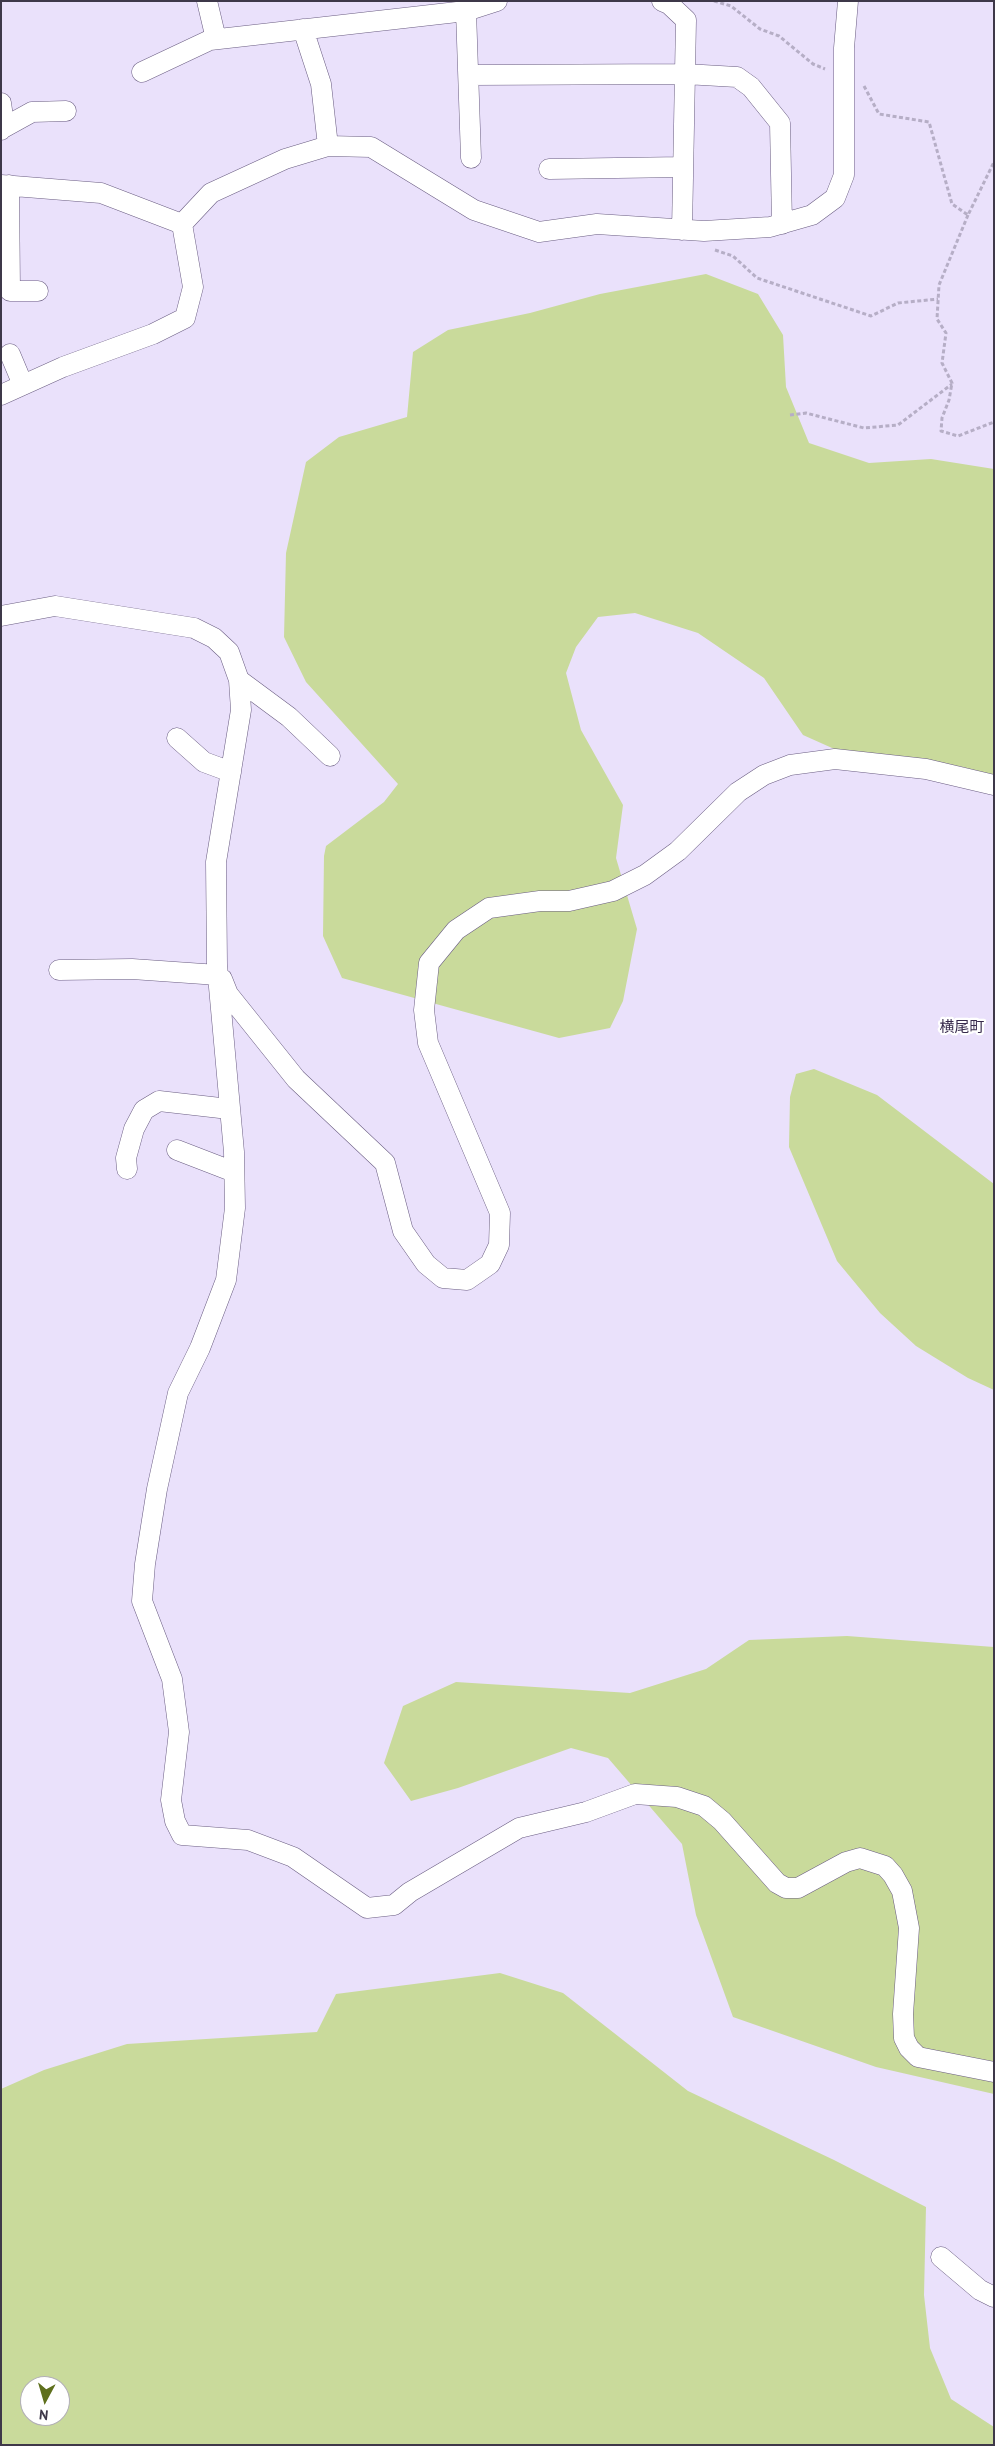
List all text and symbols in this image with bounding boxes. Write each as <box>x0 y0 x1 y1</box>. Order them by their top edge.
district label: 横尾町 <box>940 1019 984 1037</box>
north arrow <box>20 2376 70 2426</box>
text: N <box>38 2405 49 2424</box>

